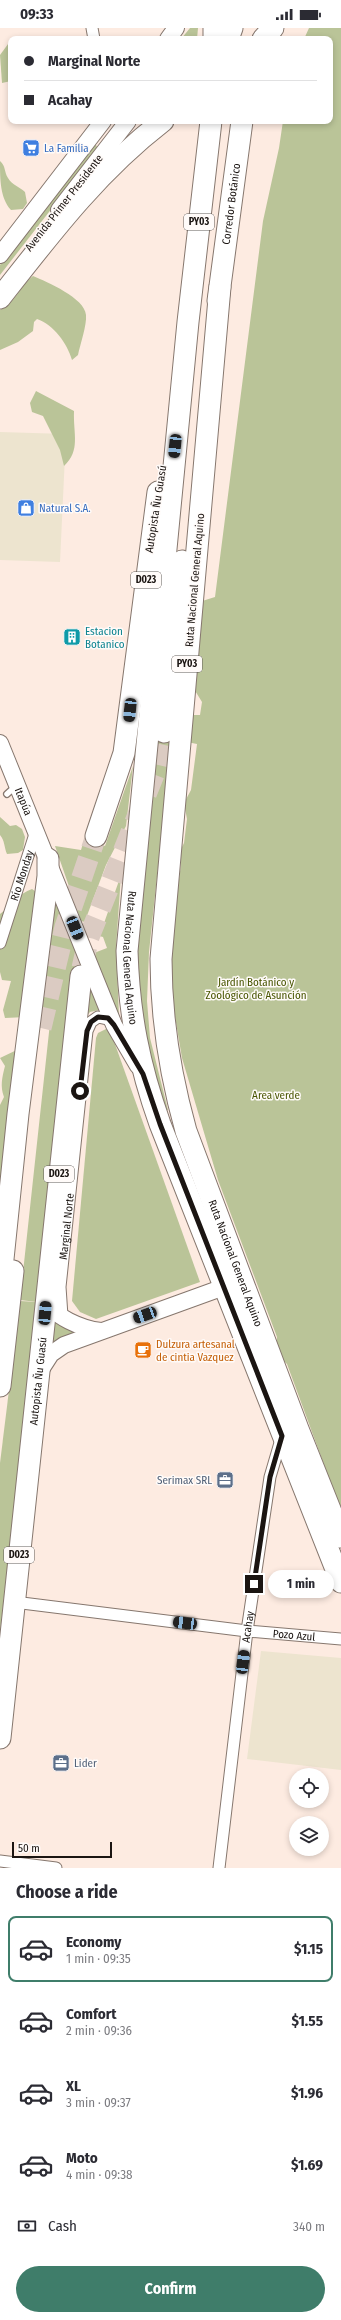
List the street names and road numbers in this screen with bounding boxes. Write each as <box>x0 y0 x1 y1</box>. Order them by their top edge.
street label: Avenida Primer Presidente <box>22 152 106 254</box>
street label: Corredor Botánico <box>219 162 243 245</box>
road number: PY03 <box>184 214 214 230</box>
street label: Autopista Ñu Guasú <box>143 464 169 554</box>
street label: Ruta Nacional General Aquino <box>183 512 207 647</box>
road number: D023 <box>131 572 161 588</box>
road number: PY03 <box>172 656 202 672</box>
street label: Itapúa <box>12 786 35 817</box>
street label: Río Monday <box>7 848 36 902</box>
street label: Ruta Nacional General Aquino <box>120 890 140 1026</box>
road number: D023 <box>44 1166 74 1182</box>
street label: Marginal Norte <box>56 1193 76 1260</box>
street label: Ruta Nacional General Aquino <box>206 1198 265 1328</box>
street label: Autopista Ñu Guasú <box>27 1336 49 1426</box>
road number: D023 <box>4 1547 34 1563</box>
street label: Acahay <box>239 1610 256 1643</box>
street label: Pozo Azul <box>272 1627 316 1643</box>

